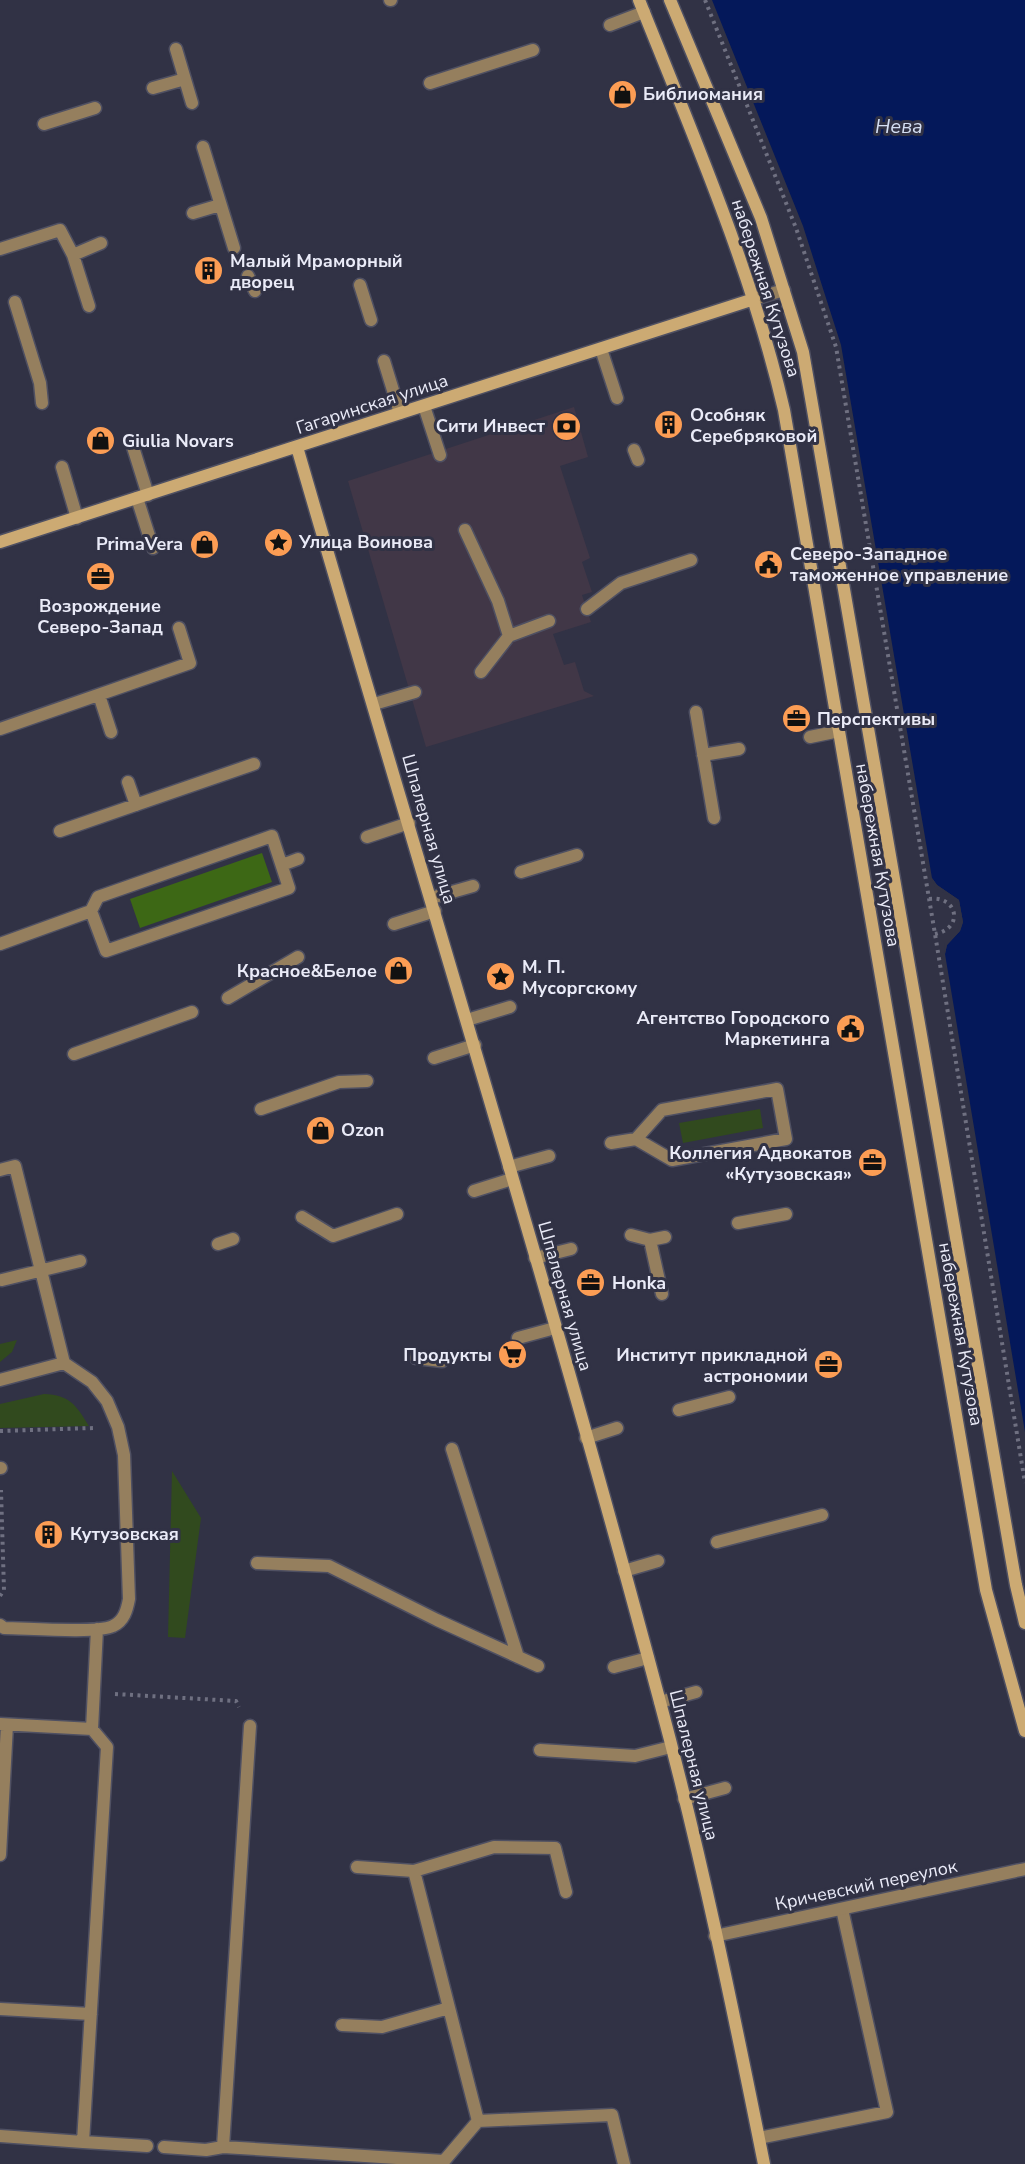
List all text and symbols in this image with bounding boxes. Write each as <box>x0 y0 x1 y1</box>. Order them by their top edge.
shop icon: Библиомания <box>606 78 638 110</box>
place label: Библиомания <box>643 82 763 106</box>
water label: Нева <box>875 113 923 140</box>
street label: набережная Кутузова <box>726 196 806 380</box>
place label: Малый Мраморный дворец <box>230 249 403 294</box>
building icon: Малый Мраморный дворец <box>193 255 225 287</box>
street label: Гагаринская улица <box>293 368 451 440</box>
place label: Особняк Серебряковой <box>690 403 817 448</box>
building icon: Особняк Серебряковой <box>653 409 685 441</box>
bank icon: Сити Инвест <box>550 410 582 442</box>
place label: Сити Инвест <box>436 414 545 438</box>
shop icon: Giulia Novars <box>85 425 117 457</box>
place label: Giulia Novars <box>122 429 234 453</box>
place icon: Улица Воинова <box>262 526 294 558</box>
shop icon: PrimaVera <box>188 528 220 560</box>
place label: Улица Воинова <box>298 530 433 554</box>
place label: PrimaVera <box>96 532 183 556</box>
place label: Северо-Западное таможенное управление <box>790 542 1008 587</box>
public building icon: Северо-Западное таможенное управление <box>753 548 785 580</box>
office icon: Возрождение Северо-Запад <box>84 561 116 593</box>
place label: Возрождение Северо-Запад <box>37 594 163 639</box>
office icon: Перспективы <box>780 703 812 735</box>
place label: Перспективы <box>817 707 935 731</box>
street label: Шпалерная улица <box>396 751 462 907</box>
street label: набережная Кутузова <box>850 761 906 949</box>
shop icon: Красное&Белое <box>382 955 414 987</box>
place label: М. П. Мусоргскому <box>522 955 638 1000</box>
place label: Красное&Белое <box>237 959 377 983</box>
place icon: М. П. Мусоргскому <box>485 961 517 993</box>
place label: Агентство Городского Маркетинга <box>636 1006 830 1051</box>
public building icon: Агентство Городского Маркетинга <box>835 1012 867 1044</box>
shop icon: Ozon <box>304 1114 336 1146</box>
place label: Ozon <box>341 1118 384 1142</box>
place label: Коллегия Адвокатов «Кутузовская» <box>669 1141 852 1186</box>
office icon: Коллегия Адвокатов «Кутузовская» <box>857 1147 889 1179</box>
street label: Шпалерная улица <box>532 1218 598 1374</box>
street label: набережная Кутузова <box>933 1240 989 1428</box>
office icon: Honka <box>575 1267 607 1299</box>
place label: Honka <box>612 1271 666 1295</box>
supermarket icon: Продукты <box>497 1339 529 1371</box>
place label: Продукты <box>403 1343 492 1367</box>
place label: Институт прикладной астрономии <box>616 1343 808 1388</box>
office icon: Институт прикладной астрономии <box>813 1349 845 1381</box>
building icon: Кутузовская <box>33 1518 65 1550</box>
place label: Кутузовская <box>70 1522 179 1546</box>
street label: Шпалерная улица <box>664 1687 724 1843</box>
street label: Кричевский переулок <box>773 1854 960 1916</box>

